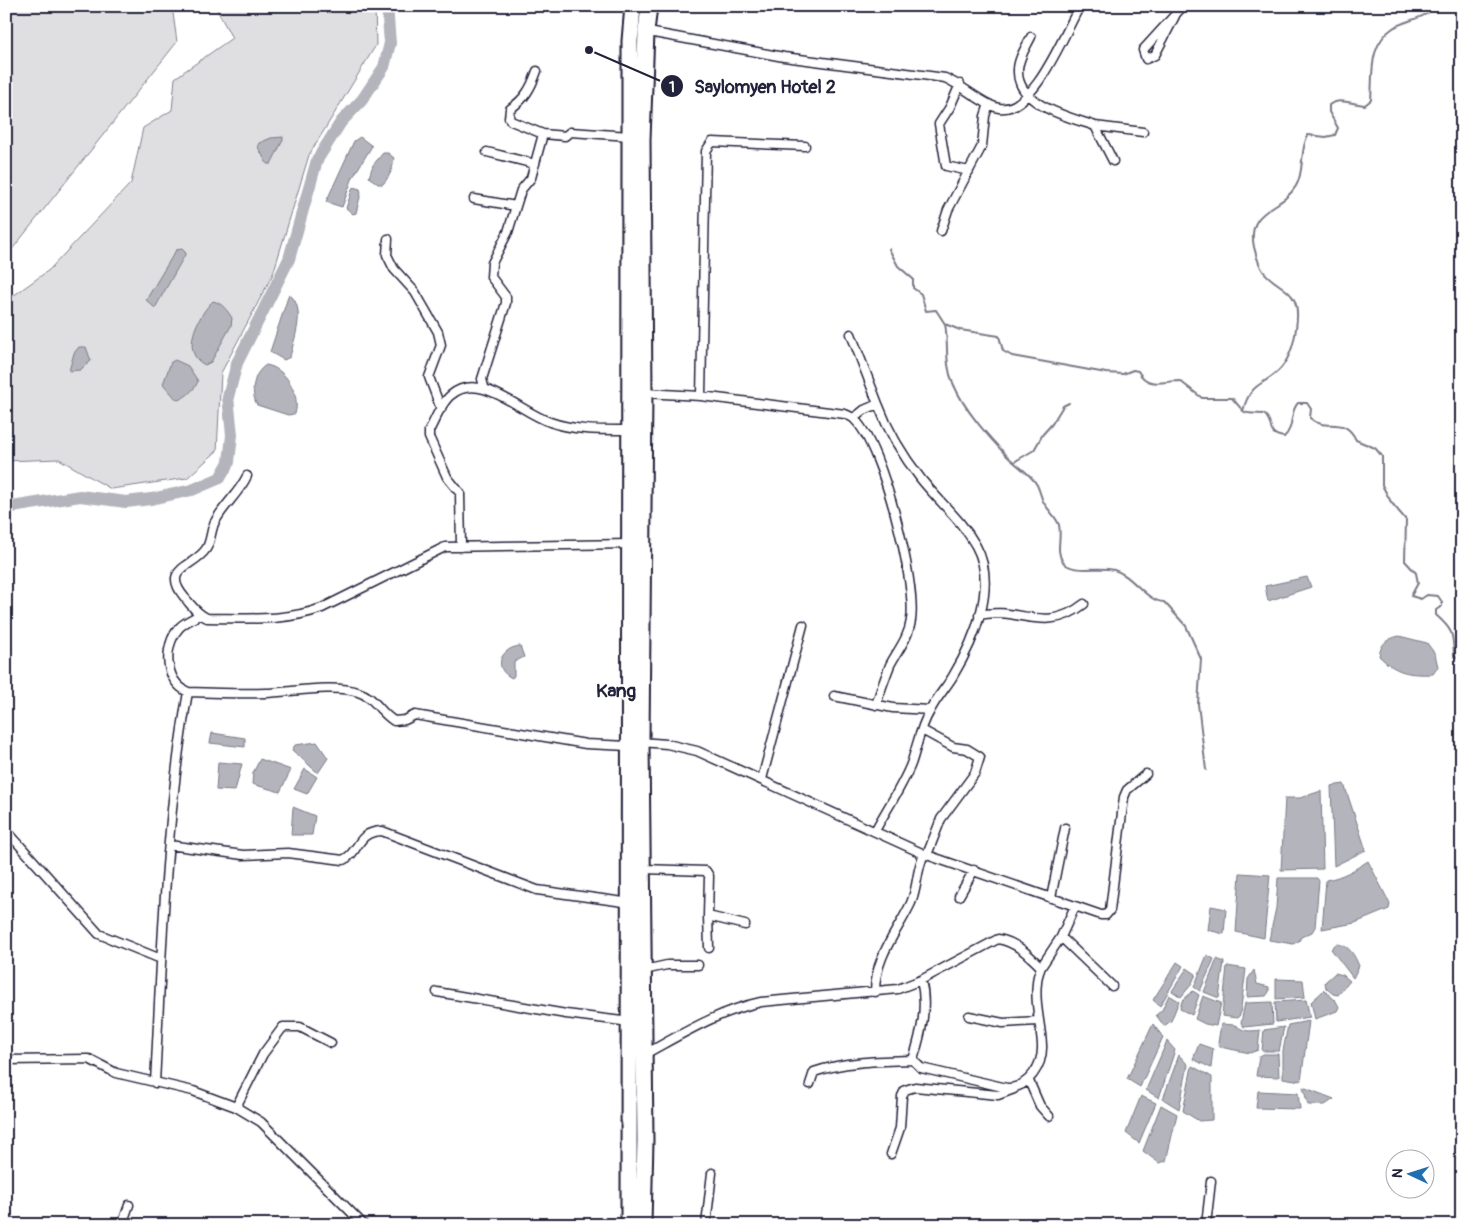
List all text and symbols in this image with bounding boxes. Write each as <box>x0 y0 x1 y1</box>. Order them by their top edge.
callout: Saylomyen Hotel 2 <box>659 70 846 103</box>
text: Saylomyen Hotel 2 <box>694 76 836 99</box>
text: 1 <box>669 78 675 97</box>
district label: Kang <box>596 679 636 703</box>
north arrow <box>1386 1148 1436 1198</box>
text: N <box>1389 1168 1406 1178</box>

